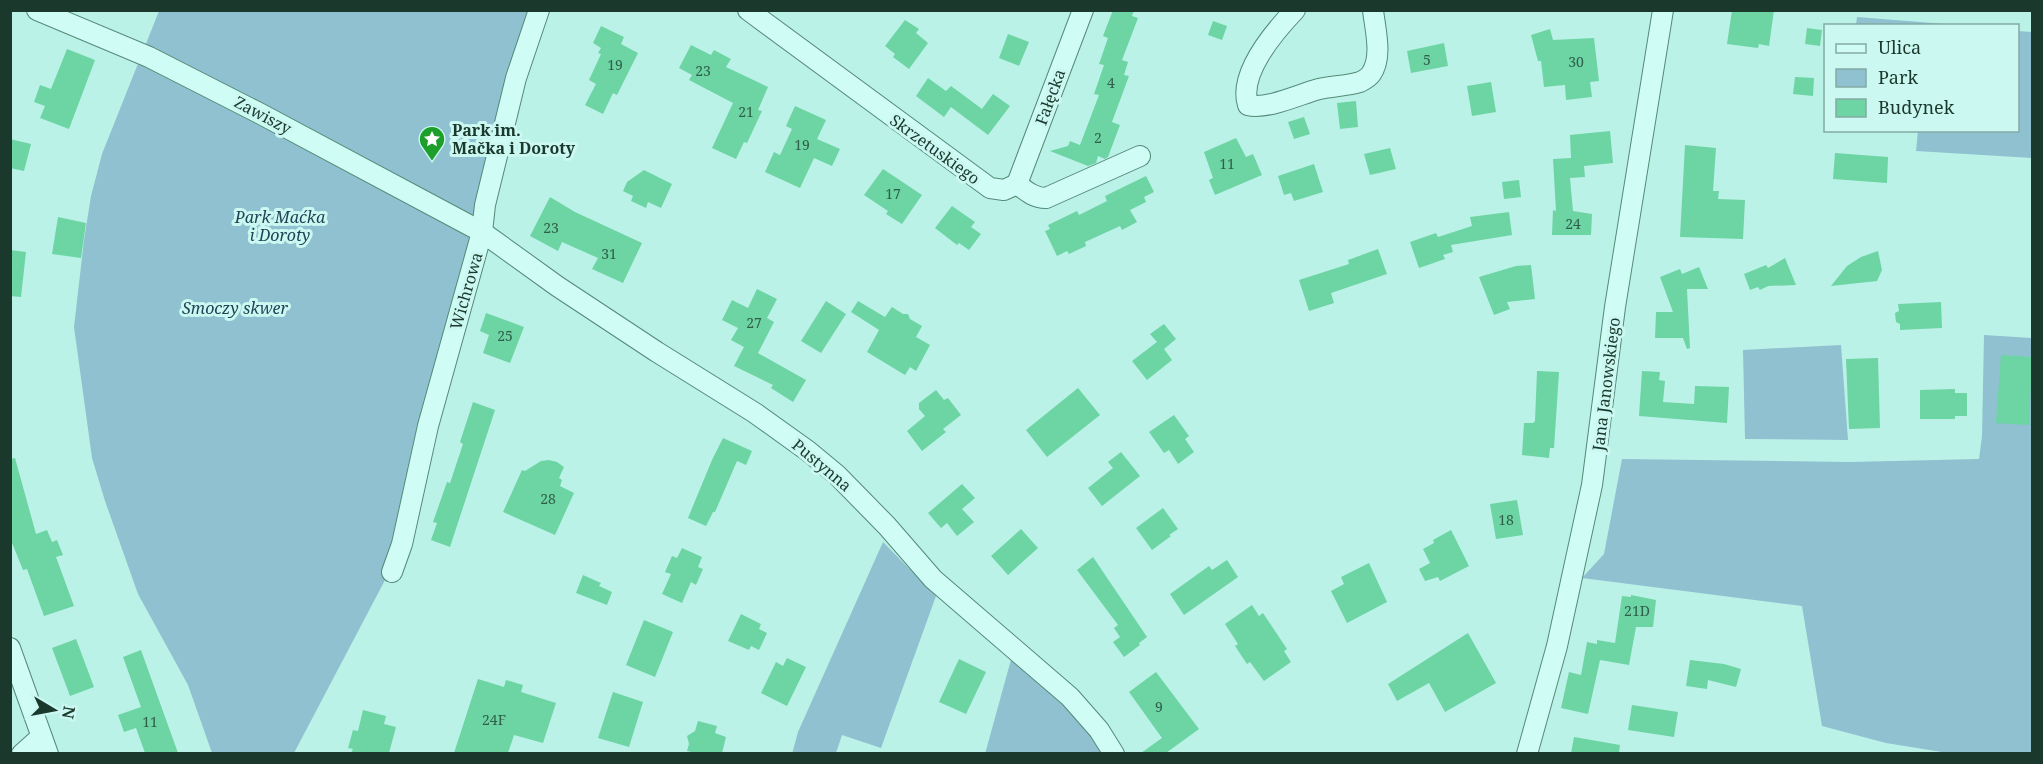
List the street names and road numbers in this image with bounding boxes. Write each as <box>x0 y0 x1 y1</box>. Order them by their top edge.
street label: Fałęcka <box>1030 66 1070 128</box>
street label: Zawiszy <box>231 91 296 140</box>
street label: Skrzetuskiego <box>886 109 984 189</box>
street label: Wichrowa <box>444 250 488 332</box>
street label: Jana Janowskiego <box>1587 316 1625 453</box>
street label: Pustynna <box>788 434 856 496</box>

